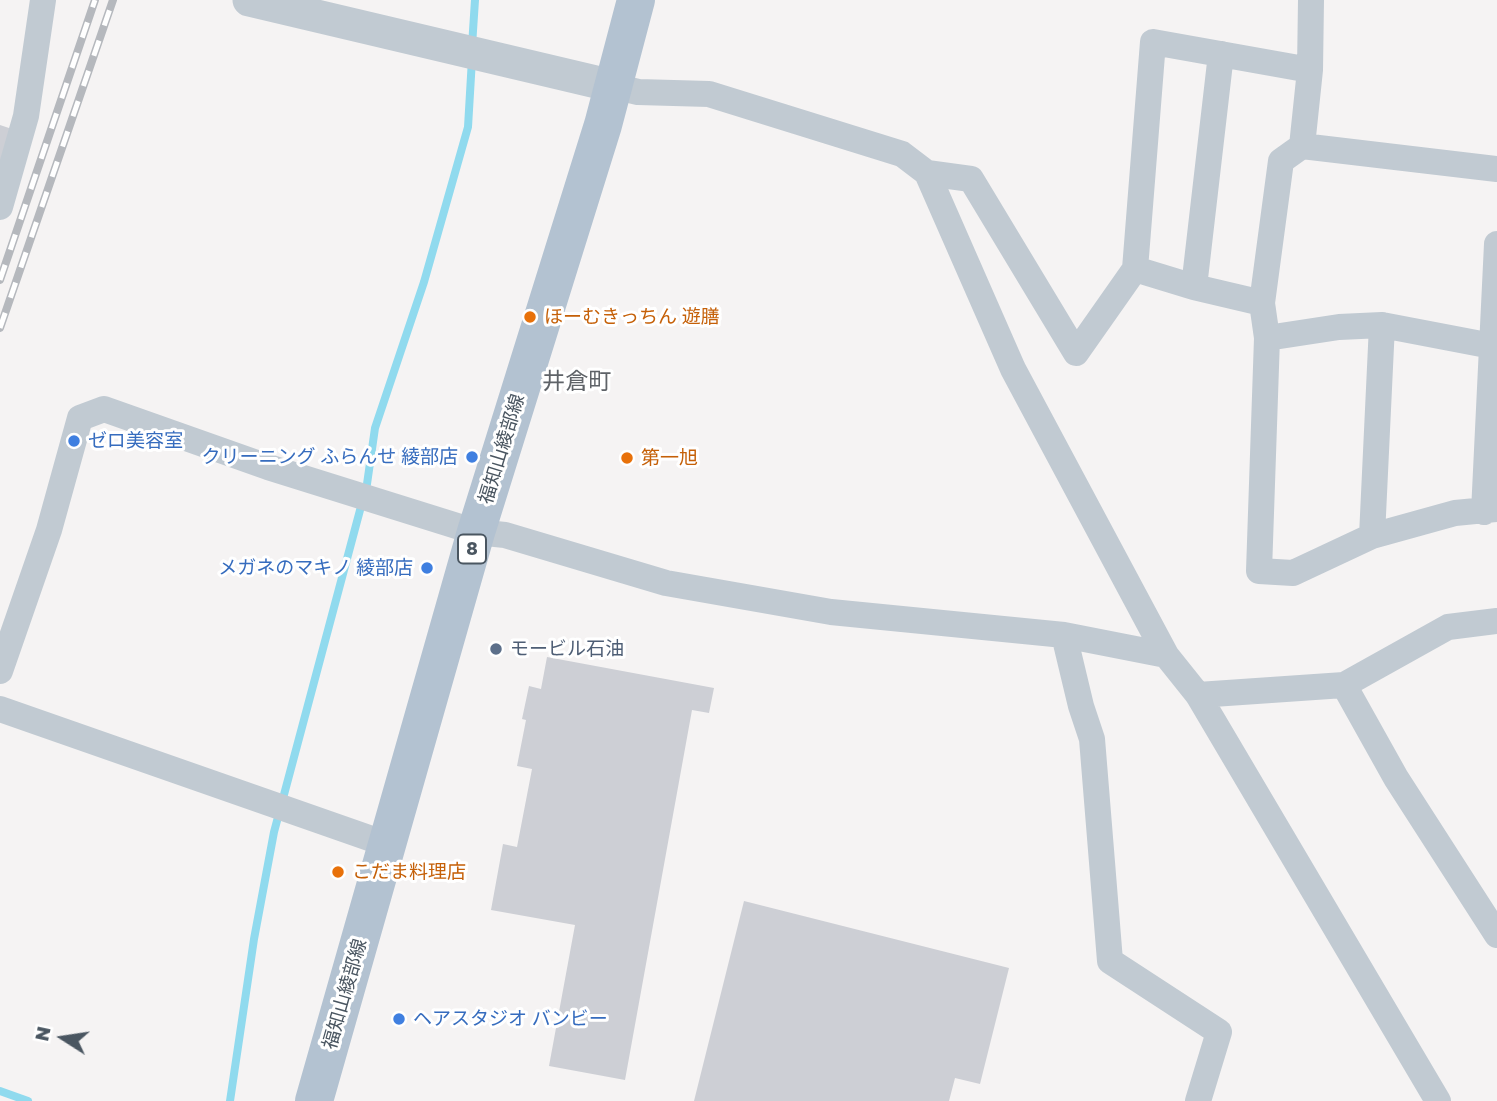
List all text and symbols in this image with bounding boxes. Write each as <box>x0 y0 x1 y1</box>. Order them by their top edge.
place label: ほーむきっちん 遊膳 <box>544 306 720 328</box>
marker: ほーむきっちん 遊膳 <box>522 309 538 325</box>
district label: 井倉町 <box>543 368 611 396</box>
street label: 福知山綾部線 <box>474 391 530 507</box>
place label: ゼロ美容室 <box>88 430 183 452</box>
marker: ゼロ美容室 <box>66 433 82 449</box>
place label: クリーニング ふらんせ 綾部店 <box>202 446 458 468</box>
place label: 第一旭 <box>641 447 698 469</box>
marker: クリーニング ふらんせ 綾部店 <box>464 449 480 465</box>
marker: 第一旭 <box>619 450 635 466</box>
road number: 8 <box>458 534 486 564</box>
place label: メガネのマキノ 綾部店 <box>218 557 413 579</box>
marker: メガネのマキノ 綾部店 <box>419 560 435 576</box>
place label: モービル石油 <box>510 638 624 660</box>
marker: モービル石油 <box>488 641 504 657</box>
place label: こだま料理店 <box>352 861 466 883</box>
marker: こだま料理店 <box>330 864 346 880</box>
street label: 福知山綾部線 <box>318 936 372 1052</box>
north arrow <box>28 1003 98 1073</box>
place label: ヘアスタジオ バンビー <box>413 1008 608 1030</box>
marker: ヘアスタジオ バンビー <box>391 1011 407 1027</box>
text: N <box>29 1024 55 1043</box>

